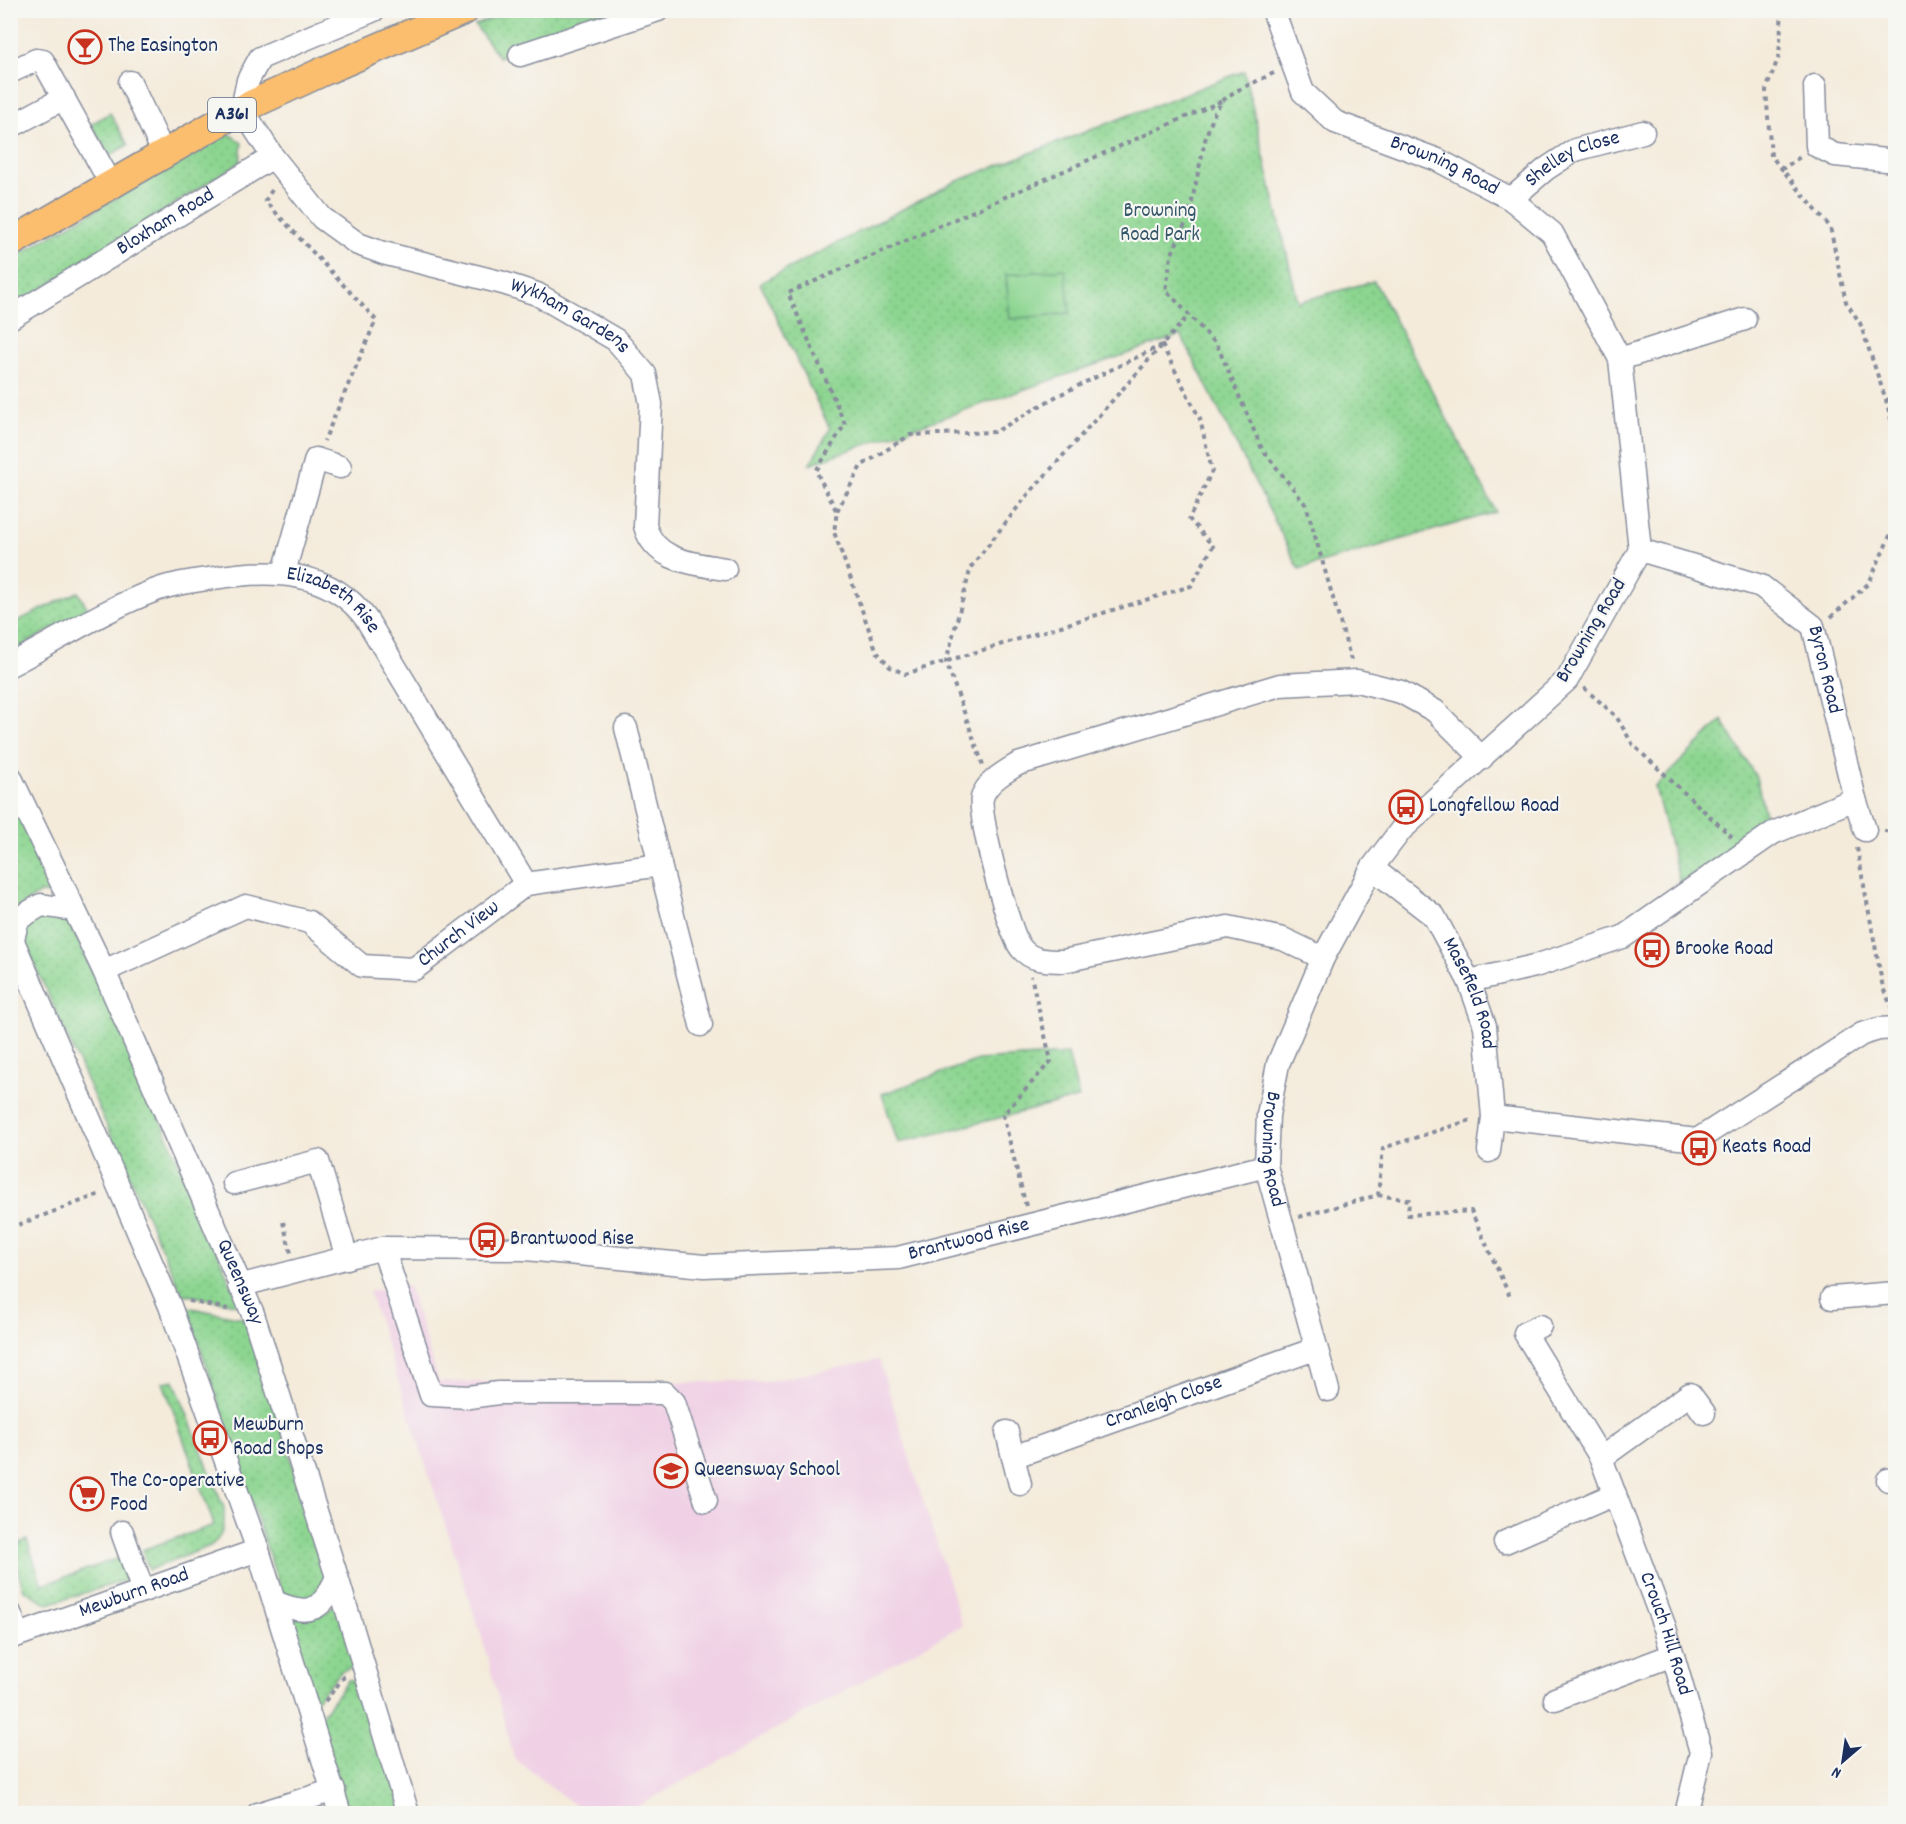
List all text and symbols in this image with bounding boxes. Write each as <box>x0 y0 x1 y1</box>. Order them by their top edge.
bar icon: The Easington <box>67 29 103 65</box>
place label: The Easington <box>108 32 218 62</box>
road number: A361 <box>208 98 256 132</box>
street label: Shelley Close <box>1519 124 1623 195</box>
street label: Browning Road <box>1385 128 1504 205</box>
street label: Bloxham Road <box>111 181 221 264</box>
park label: Browning Road Park <box>1120 197 1200 251</box>
street label: Wykham Gardens <box>506 271 637 361</box>
street label: Elizabeth Rise <box>284 560 387 640</box>
street label: Browning Road <box>1549 573 1635 689</box>
street label: Byron Road <box>1799 623 1849 717</box>
bus stop icon: Longfellow Road <box>1388 789 1424 825</box>
place label: Longfellow Road <box>1429 792 1559 822</box>
street label: Church View <box>412 894 507 976</box>
street label: Masefield Road <box>1433 932 1502 1050</box>
bus stop icon: Brooke Road <box>1634 932 1670 968</box>
place label: Brooke Road <box>1675 935 1773 965</box>
street label: Browning Road <box>1251 1089 1292 1211</box>
bus stop icon: Keats Road <box>1681 1130 1717 1166</box>
place label: Keats Road <box>1722 1133 1811 1163</box>
street label: Brantwood Rise <box>905 1211 1033 1270</box>
bus stop icon: Brantwood Rise <box>469 1222 505 1258</box>
place label: Brantwood Rise <box>510 1225 634 1255</box>
street label: Queensway <box>208 1235 271 1329</box>
street label: Cranleigh Close <box>1101 1368 1227 1438</box>
place label: Mewburn Road Shops <box>233 1411 324 1465</box>
bus stop icon: Mewburn Road Shops <box>192 1420 228 1456</box>
school or university icon: Queensway School <box>653 1453 689 1489</box>
place label: Queensway School <box>694 1456 840 1486</box>
place label: The Co-operative Food <box>110 1467 244 1521</box>
supermarket icon: The Co-operative Food <box>69 1476 105 1512</box>
street label: Mewburn Road <box>75 1561 194 1627</box>
street label: Crouch Hill Road <box>1630 1568 1699 1699</box>
north arrow <box>1813 1731 1873 1791</box>
text: N <box>1828 1760 1846 1784</box>

